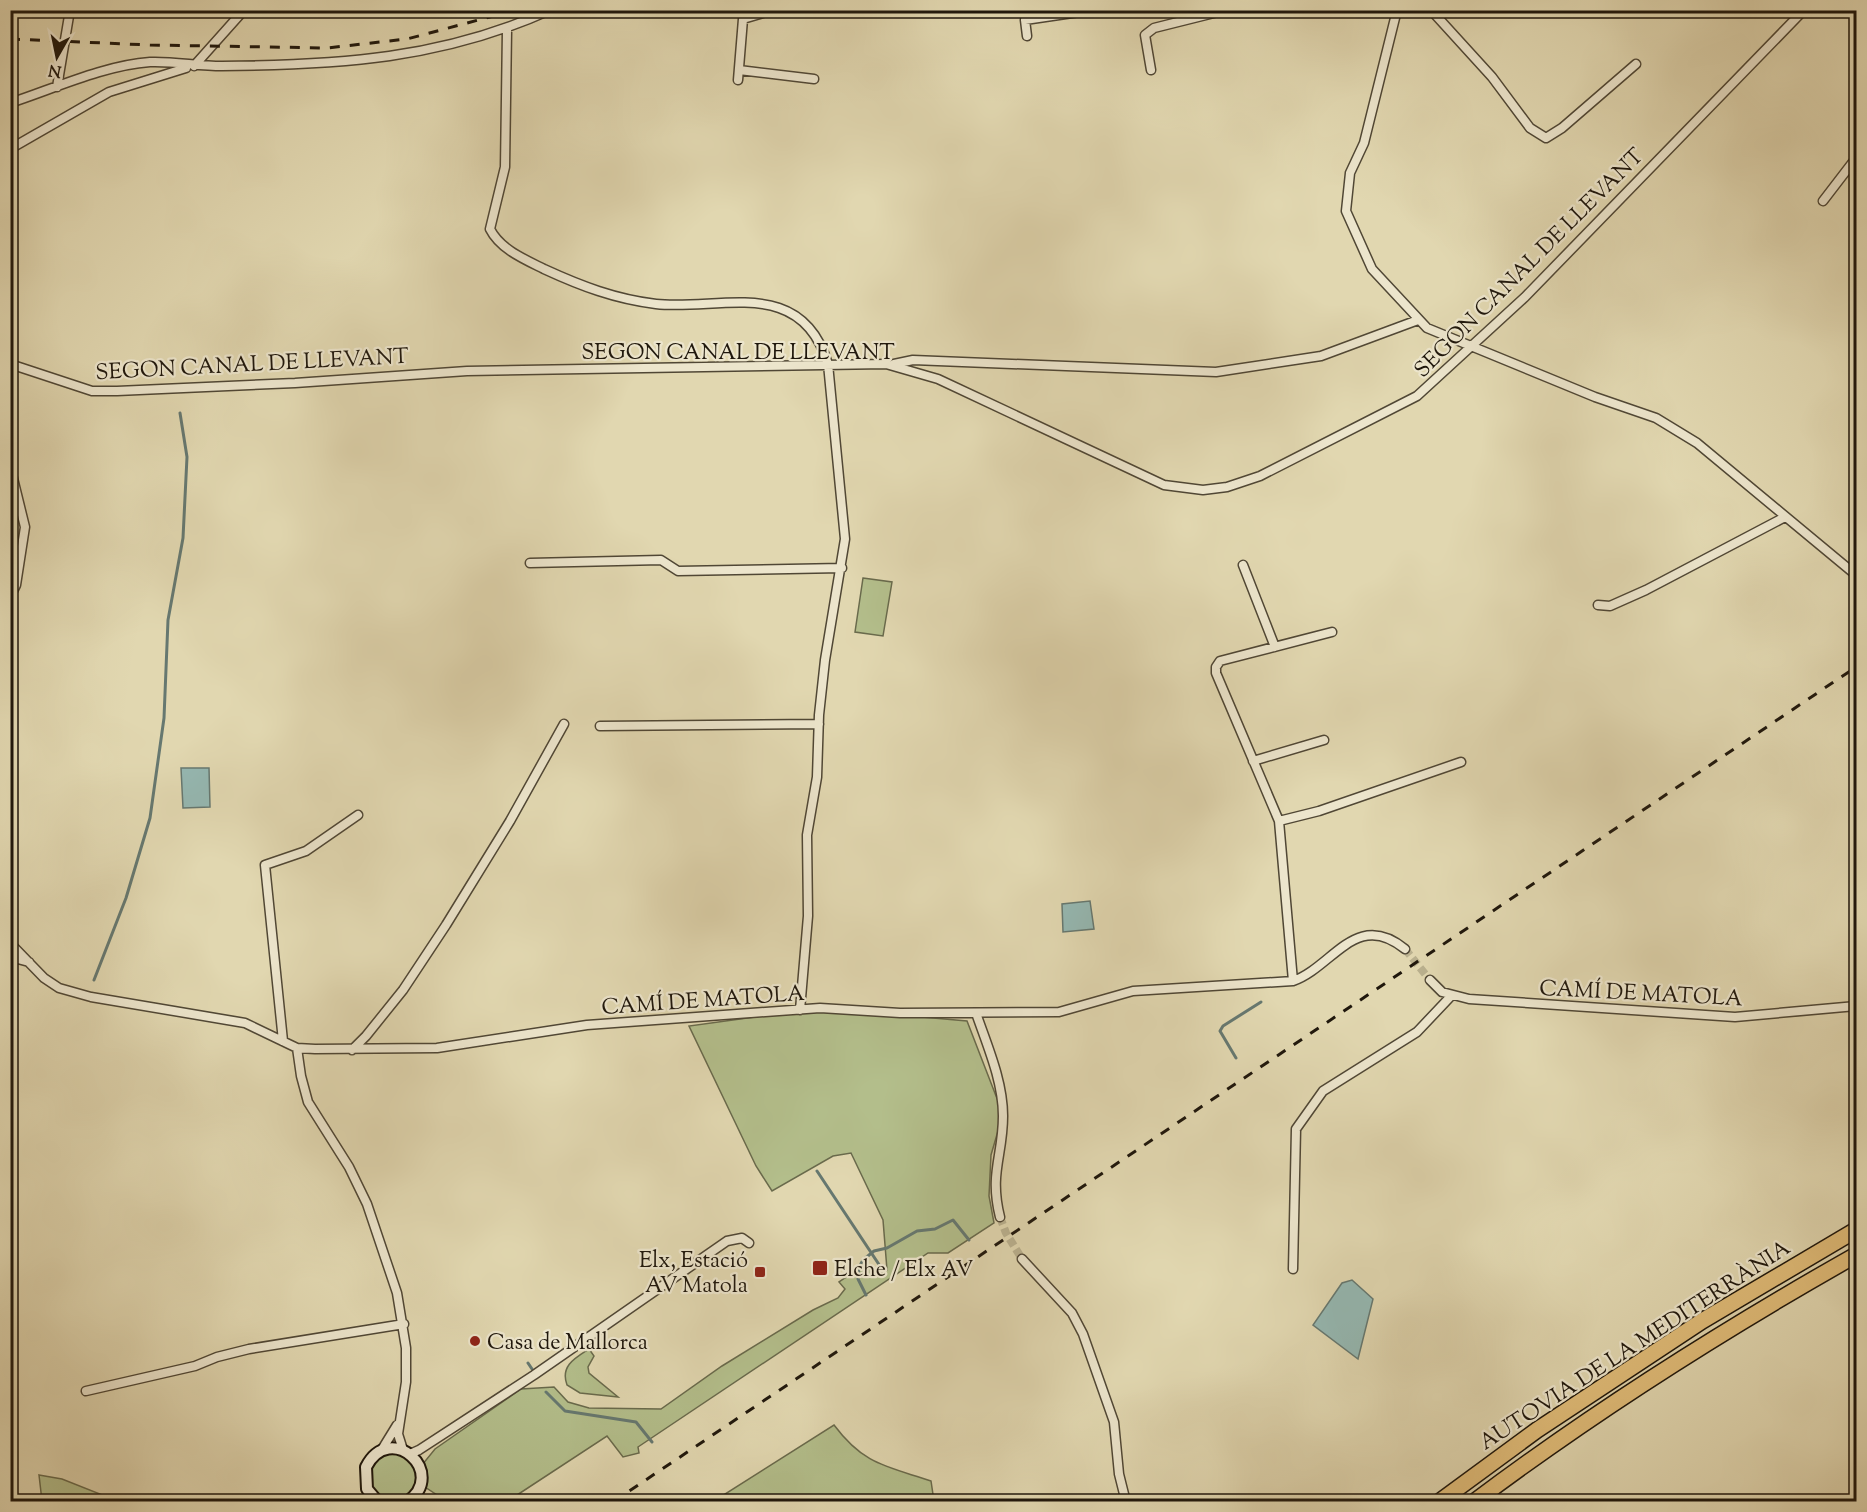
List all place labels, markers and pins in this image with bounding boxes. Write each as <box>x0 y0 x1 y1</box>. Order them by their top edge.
place label: Elx, Estació AV Matola <box>639 1246 748 1303</box>
place label: Elche / Elx AV <box>834 1255 973 1287</box>
marker: Elche / Elx AV <box>811 1259 829 1277</box>
marker: Elx, Estació AV Matola <box>753 1265 767 1279</box>
place label: Casa de Mallorca <box>487 1328 648 1360</box>
marker: Casa de Mallorca <box>468 1334 482 1348</box>

